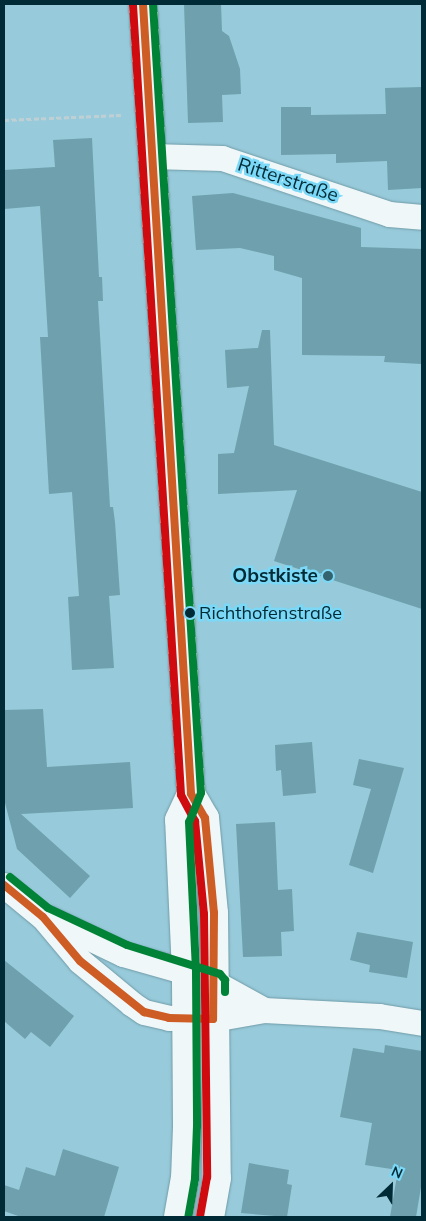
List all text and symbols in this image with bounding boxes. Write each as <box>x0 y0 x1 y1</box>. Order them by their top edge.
street label: Ritterstraße <box>235 153 341 207</box>
place label: Obstkiste <box>232 565 318 587</box>
marker: Obstkiste <box>322 570 334 582</box>
place label: Richthofenstraße <box>199 602 342 624</box>
marker: Richthofenstraße <box>185 608 195 618</box>
north arrow <box>366 1161 416 1211</box>
text: N <box>389 1162 406 1183</box>

